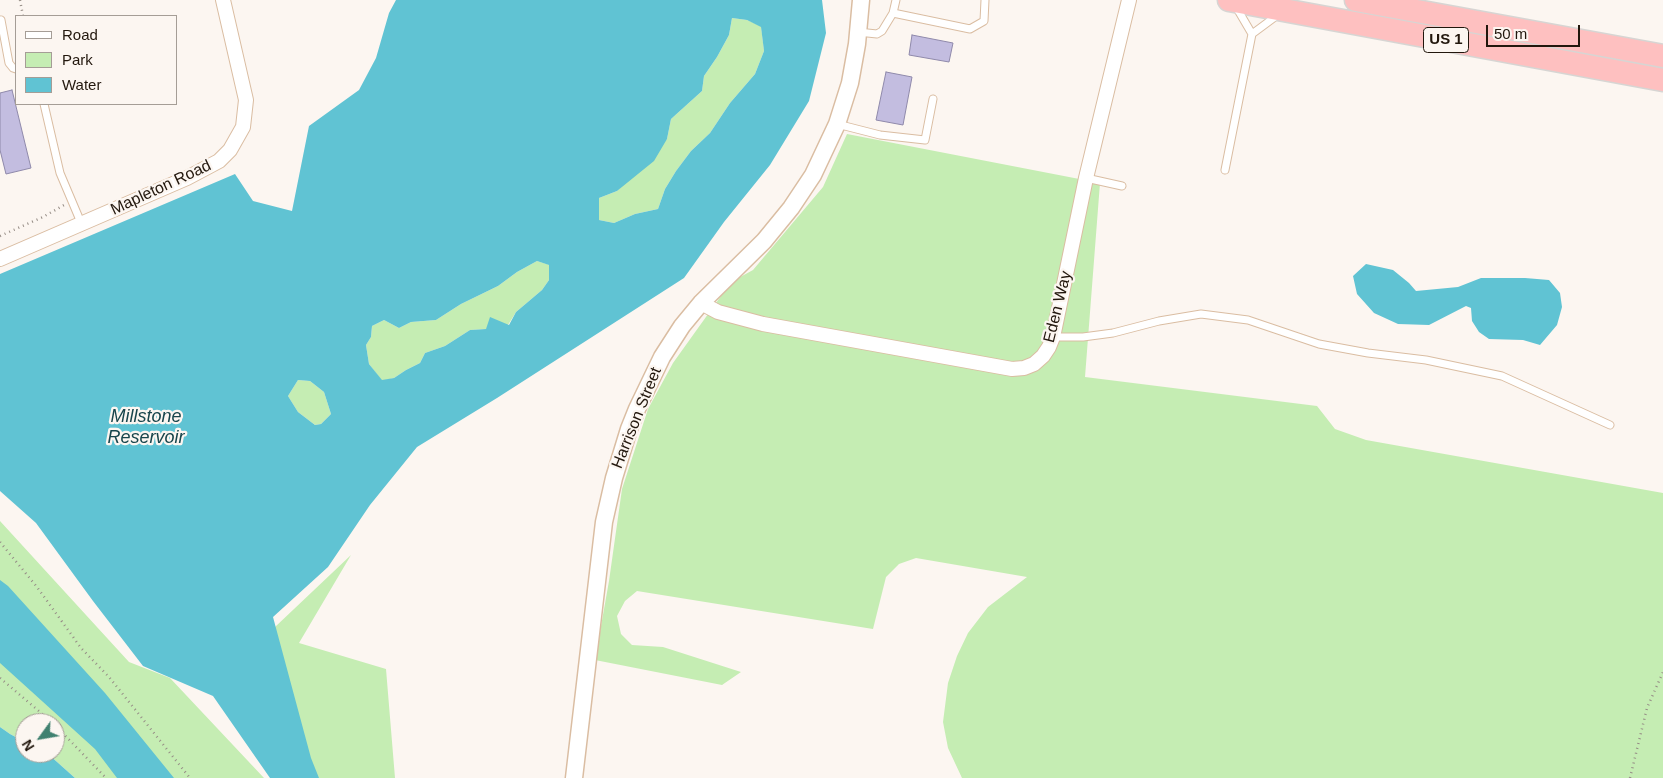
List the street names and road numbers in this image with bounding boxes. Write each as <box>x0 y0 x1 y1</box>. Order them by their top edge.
road number: US 1 <box>1424 28 1468 52</box>
street label: Mapleton Road <box>108 156 214 220</box>
street label: Eden Way <box>1040 269 1076 345</box>
street label: Harrison Street <box>608 365 666 471</box>

